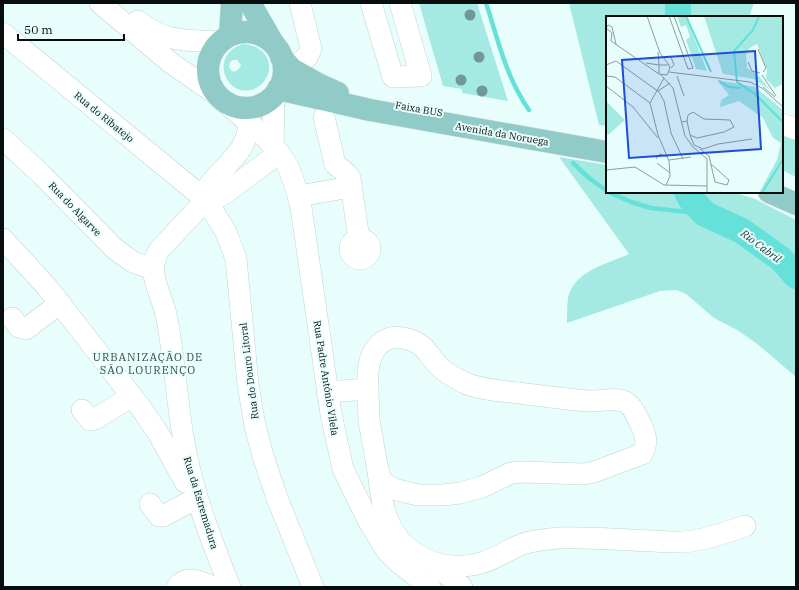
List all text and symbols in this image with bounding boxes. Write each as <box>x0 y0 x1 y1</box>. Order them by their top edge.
scale bar <box>18 16 124 42</box>
inset map <box>606 16 783 193</box>
text: 50 m <box>24 22 53 37</box>
street label: Rua do Ribatejo <box>71 89 137 145</box>
street label: Faixa BUS <box>394 98 444 120</box>
street label: Avenida da Noruega <box>454 119 550 149</box>
street label: Rua do Algarve <box>46 179 104 239</box>
water label: Rio Cabril <box>737 226 785 266</box>
street label: Rua Padre António Vilela <box>310 319 342 437</box>
street label: Rua do Douro Litoral <box>237 322 261 420</box>
district label: URBANIZAÇÃO DE SÃO LOURENÇO <box>93 350 203 377</box>
street label: Rua da Estremadura <box>181 455 221 551</box>

